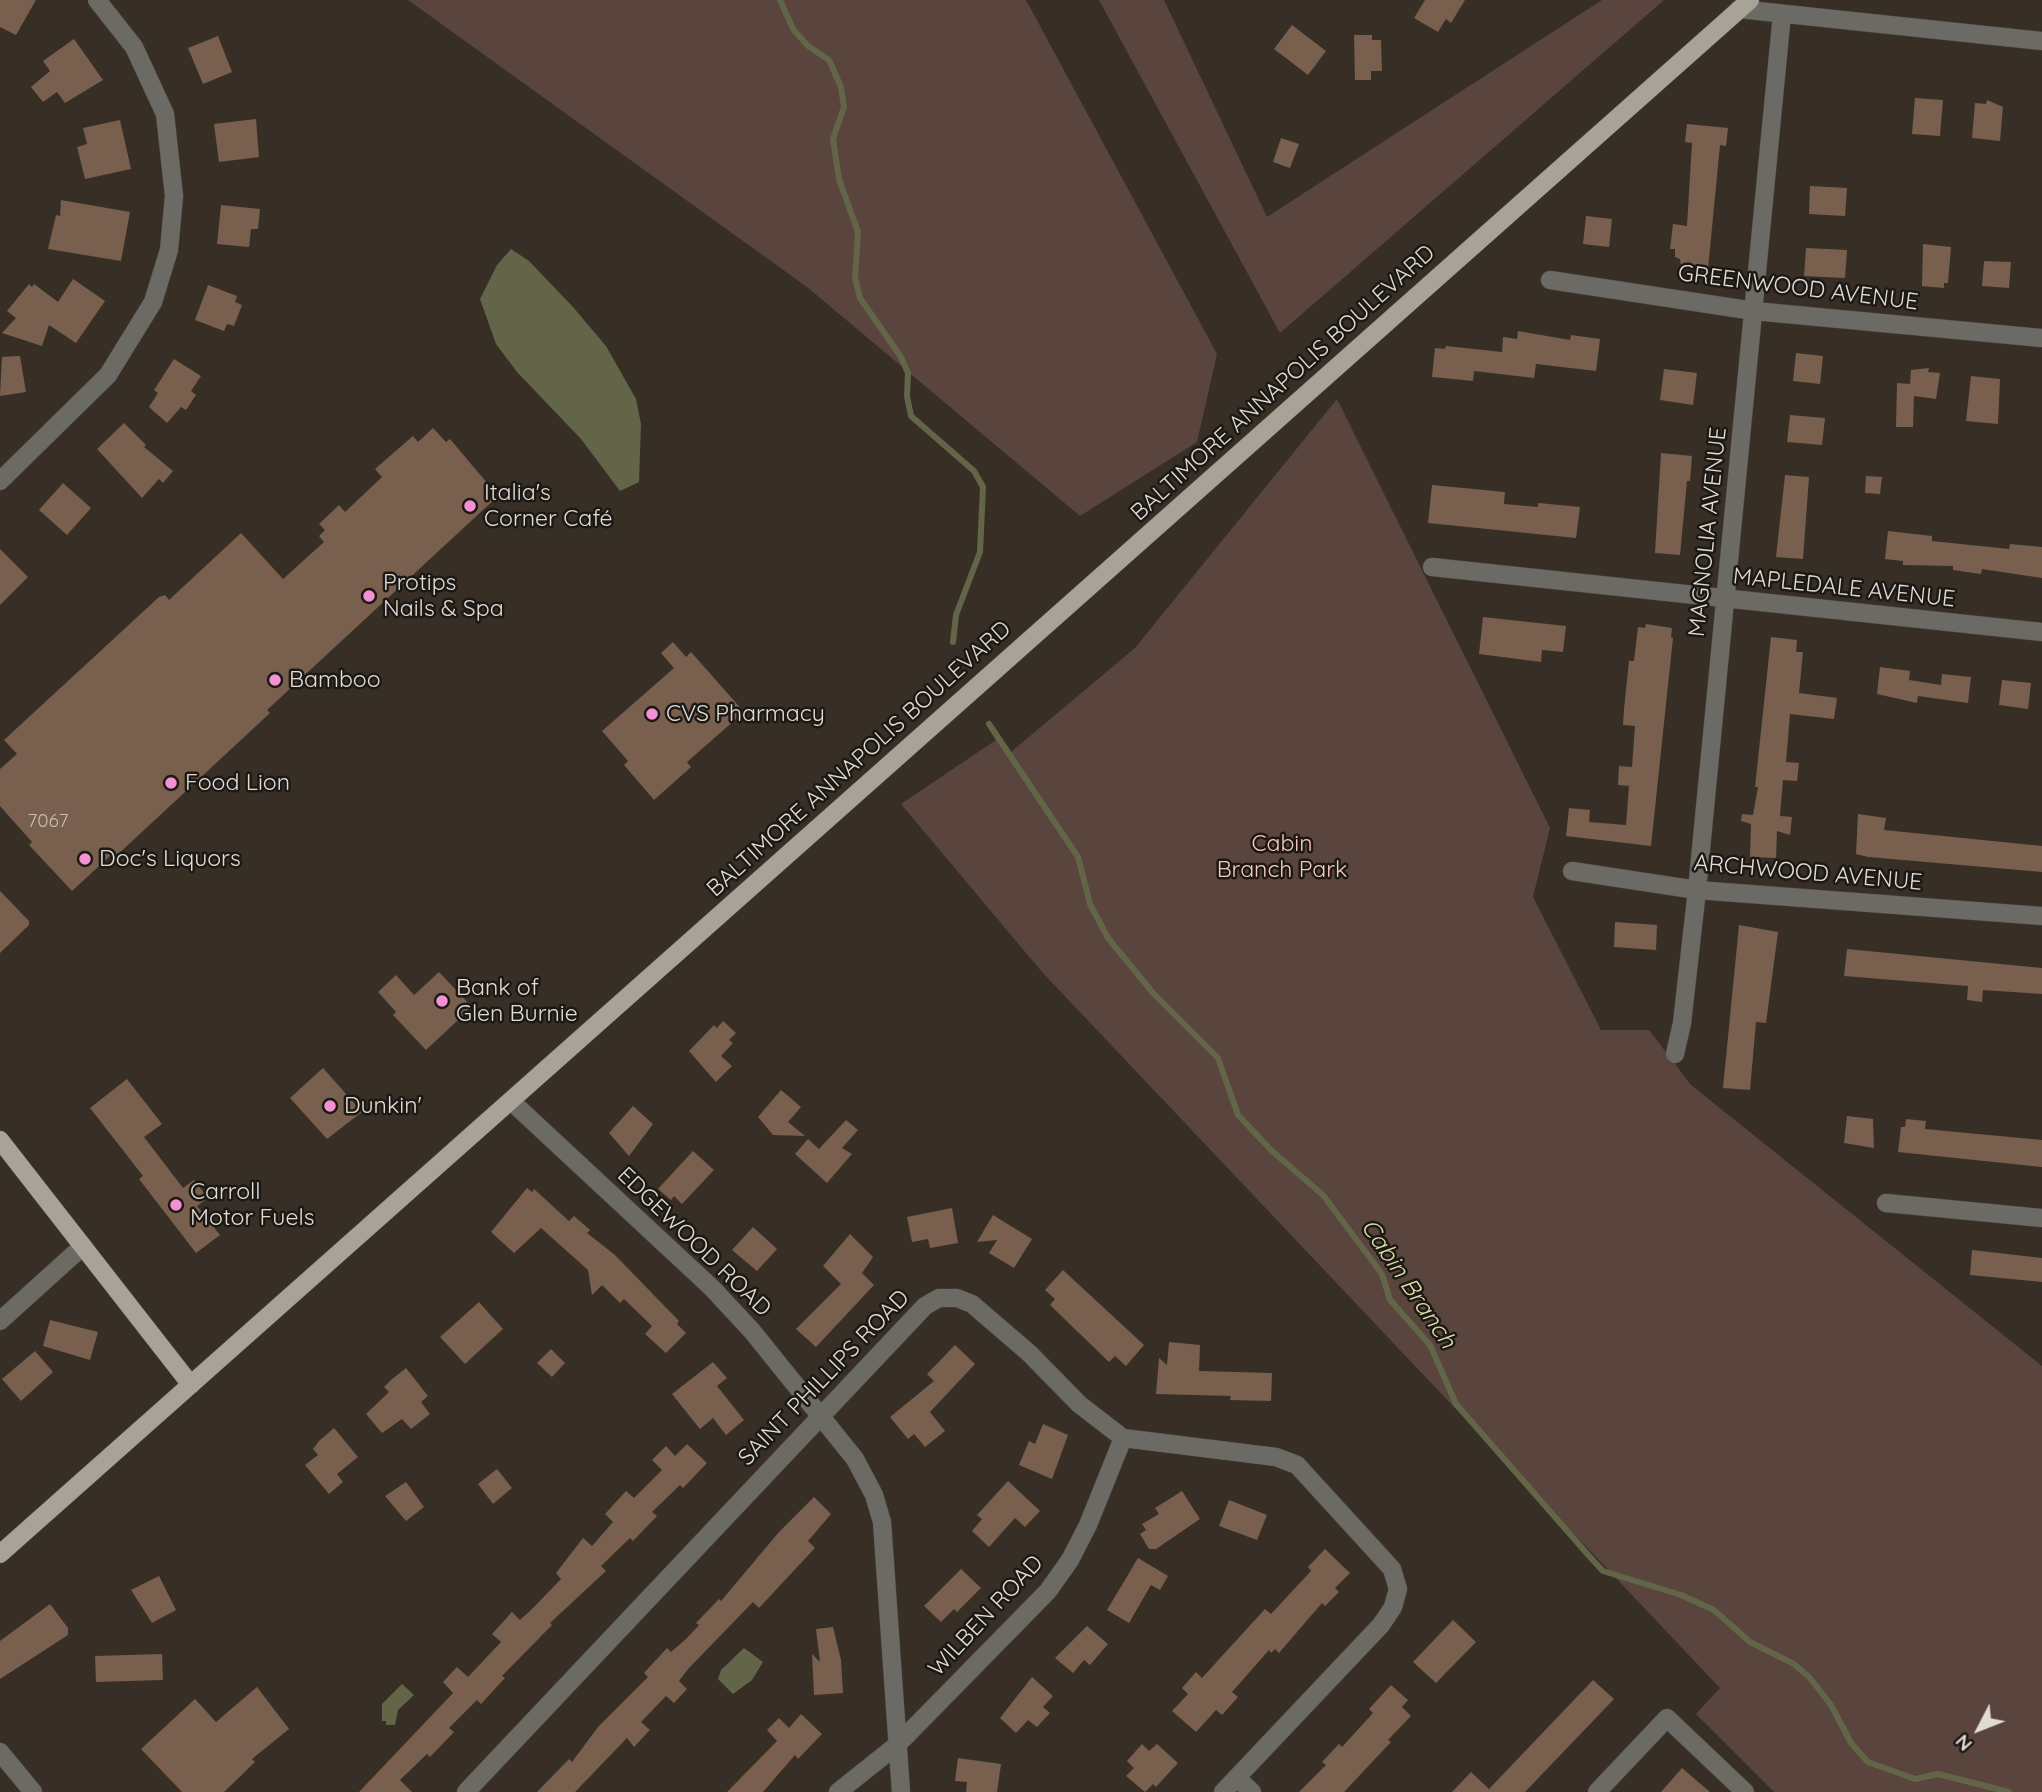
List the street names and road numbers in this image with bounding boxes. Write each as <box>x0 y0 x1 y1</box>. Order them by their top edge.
street label: BALTIMORE ANNAPOLIS BOULEVARD <box>1125 239 1441 527</box>
street label: GREENWOOD AVENUE <box>1676 260 1920 316</box>
street label: MAGNOLIA AVENUE <box>1683 426 1733 638</box>
street label: MAPLEDALE AVENUE <box>1732 563 1956 613</box>
street label: BALTIMORE ANNAPOLIS BOULEVARD <box>701 615 1017 903</box>
street label: ARCHWOOD AVENUE <box>1693 849 1923 897</box>
street label: EDGEWOOD ROAD <box>611 1162 777 1322</box>
street label: SAINT PHILLIPS ROAD <box>733 1284 915 1472</box>
street label: WILBEN ROAD <box>923 1550 1049 1682</box>

